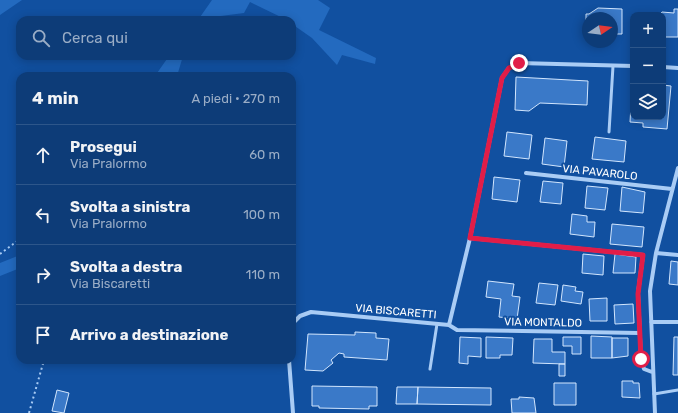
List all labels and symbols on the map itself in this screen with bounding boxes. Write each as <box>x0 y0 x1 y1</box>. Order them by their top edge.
north arrow <box>582 12 618 48</box>
route end <box>510 54 528 72</box>
street label: VIA PAVAROLO <box>562 162 638 183</box>
street label: VIA BISCARETTI <box>355 301 437 322</box>
street label: VIA MONTALDO <box>504 315 582 330</box>
route start <box>632 350 650 368</box>

